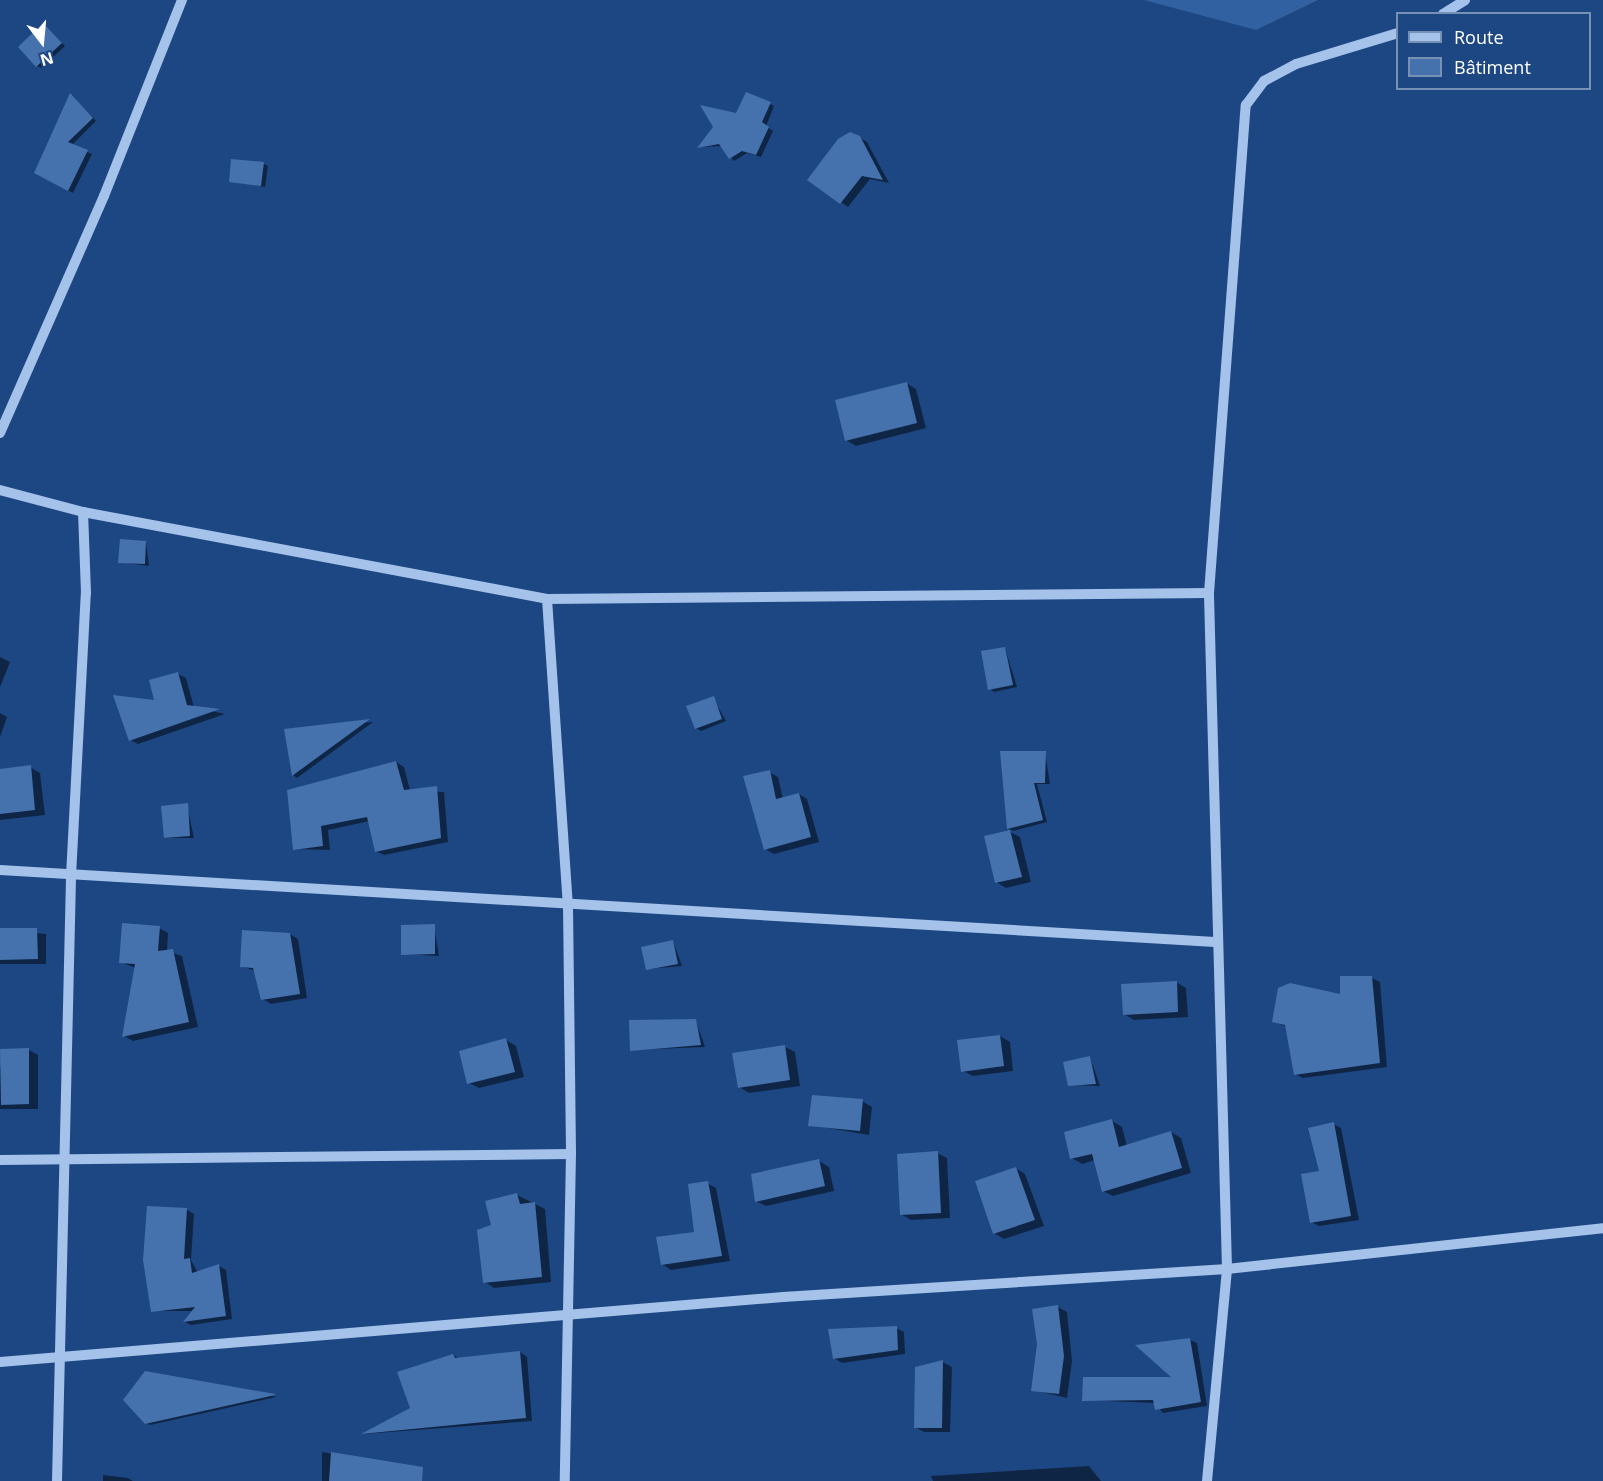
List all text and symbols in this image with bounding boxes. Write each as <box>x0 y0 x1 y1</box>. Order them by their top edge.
north arrow <box>12 12 72 72</box>
legend <box>1396 12 1591 90</box>
text: Route <box>1454 25 1504 49</box>
text: N <box>38 47 56 72</box>
text: Bâtiment <box>1454 55 1531 79</box>

